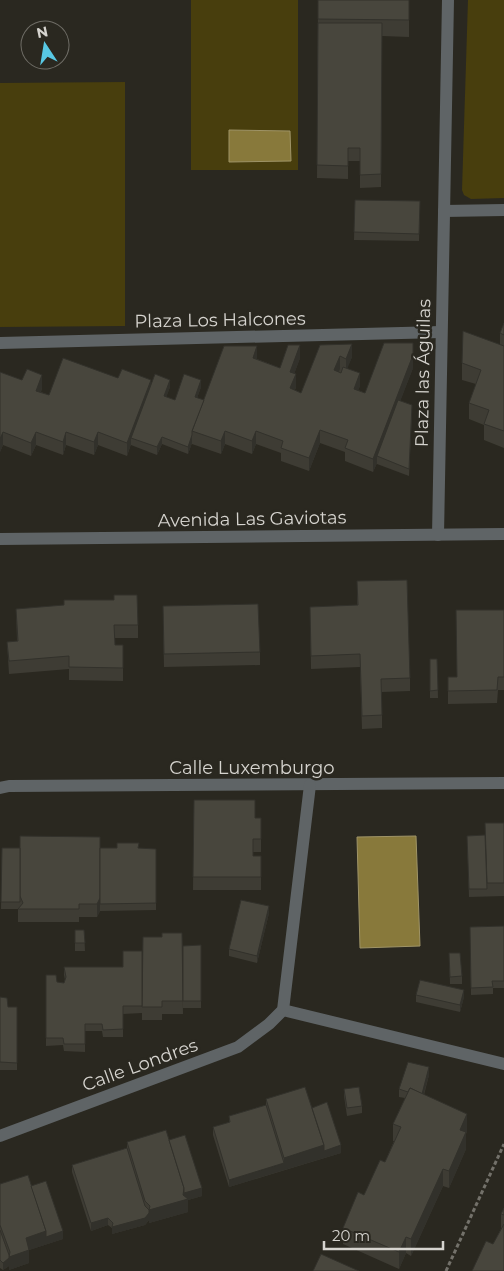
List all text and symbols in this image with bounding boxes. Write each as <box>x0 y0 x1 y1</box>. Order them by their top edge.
north arrow <box>20 20 70 70</box>
text: N <box>35 22 50 42</box>
street label: Plaza las Águilas <box>411 299 435 447</box>
street label: Plaza Los Halcones <box>134 308 306 332</box>
street label: Avenida Las Gaviotas <box>157 506 347 532</box>
street label: Calle Luxemburgo <box>169 757 335 779</box>
street label: Calle Londres <box>79 1034 201 1096</box>
scale bar <box>324 1218 443 1250</box>
text: 20 m <box>332 1226 370 1245</box>

